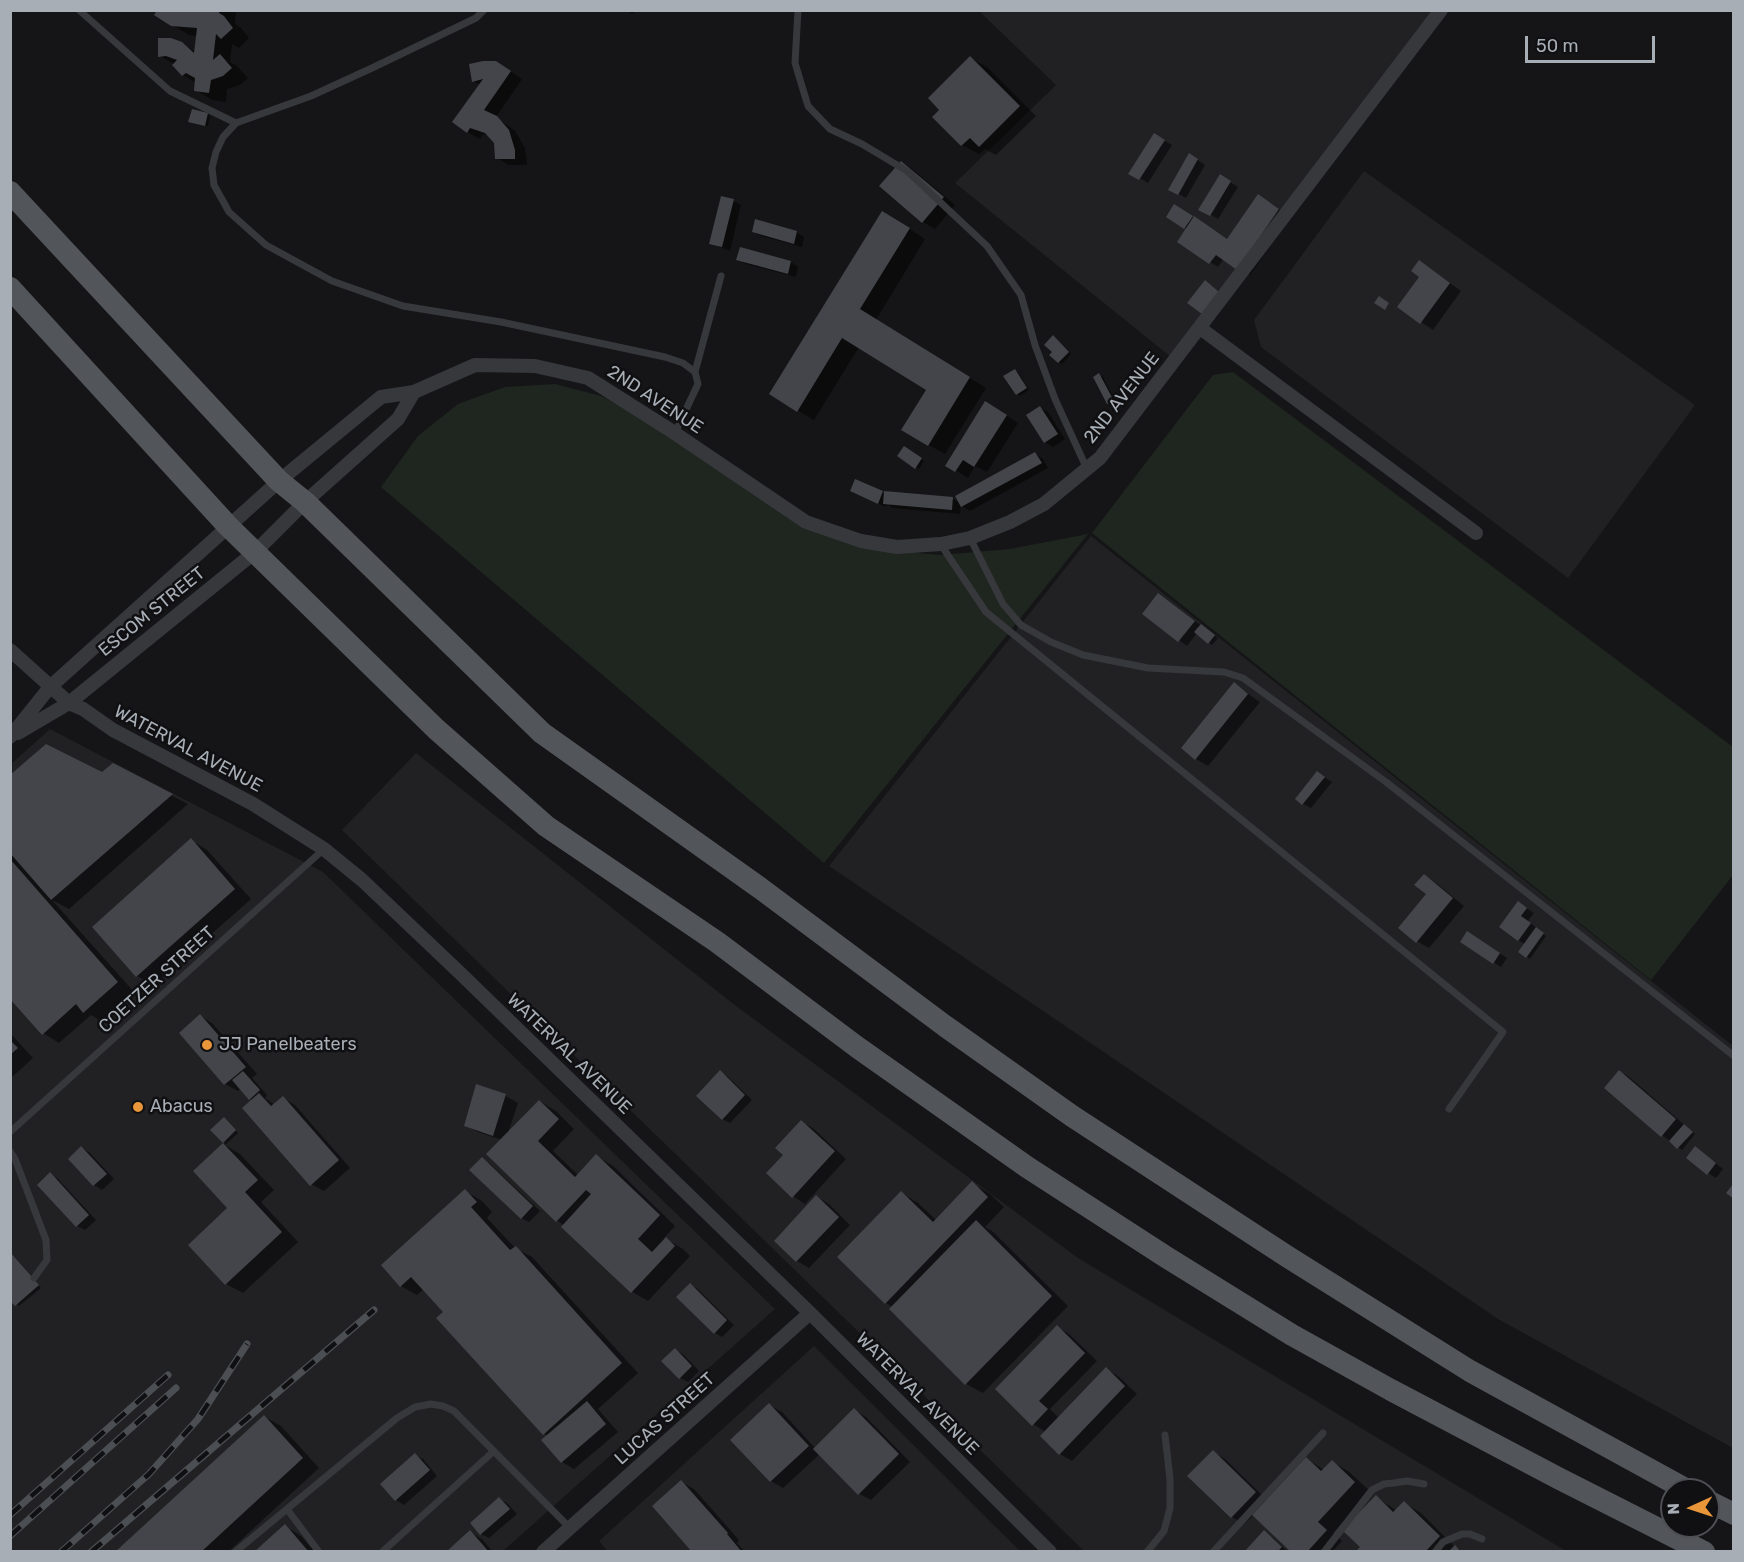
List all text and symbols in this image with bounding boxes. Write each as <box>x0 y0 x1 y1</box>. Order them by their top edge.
scale bar <box>1528 24 1658 62</box>
text: 50 m <box>1536 35 1579 57</box>
street label: 2ND AVENUE <box>1080 348 1164 448</box>
street label: 2ND AVENUE <box>603 361 707 439</box>
street label: ESCOM STREET <box>95 563 209 661</box>
street label: WATERVAL AVENUE <box>110 701 266 797</box>
street label: COETZER STREET <box>94 922 220 1038</box>
street label: WATERVAL AVENUE <box>502 989 636 1119</box>
place label: JJ Panelbeaters <box>219 1034 357 1056</box>
marker: JJ Panelbeaters <box>200 1038 214 1052</box>
place label: Abacus <box>150 1096 213 1118</box>
marker: Abacus <box>131 1100 145 1114</box>
street label: WATERVAL AVENUE <box>851 1328 983 1460</box>
street label: LUCAS STREET <box>610 1368 720 1470</box>
north arrow <box>1660 1478 1720 1538</box>
text: N <box>1664 1503 1683 1515</box>

